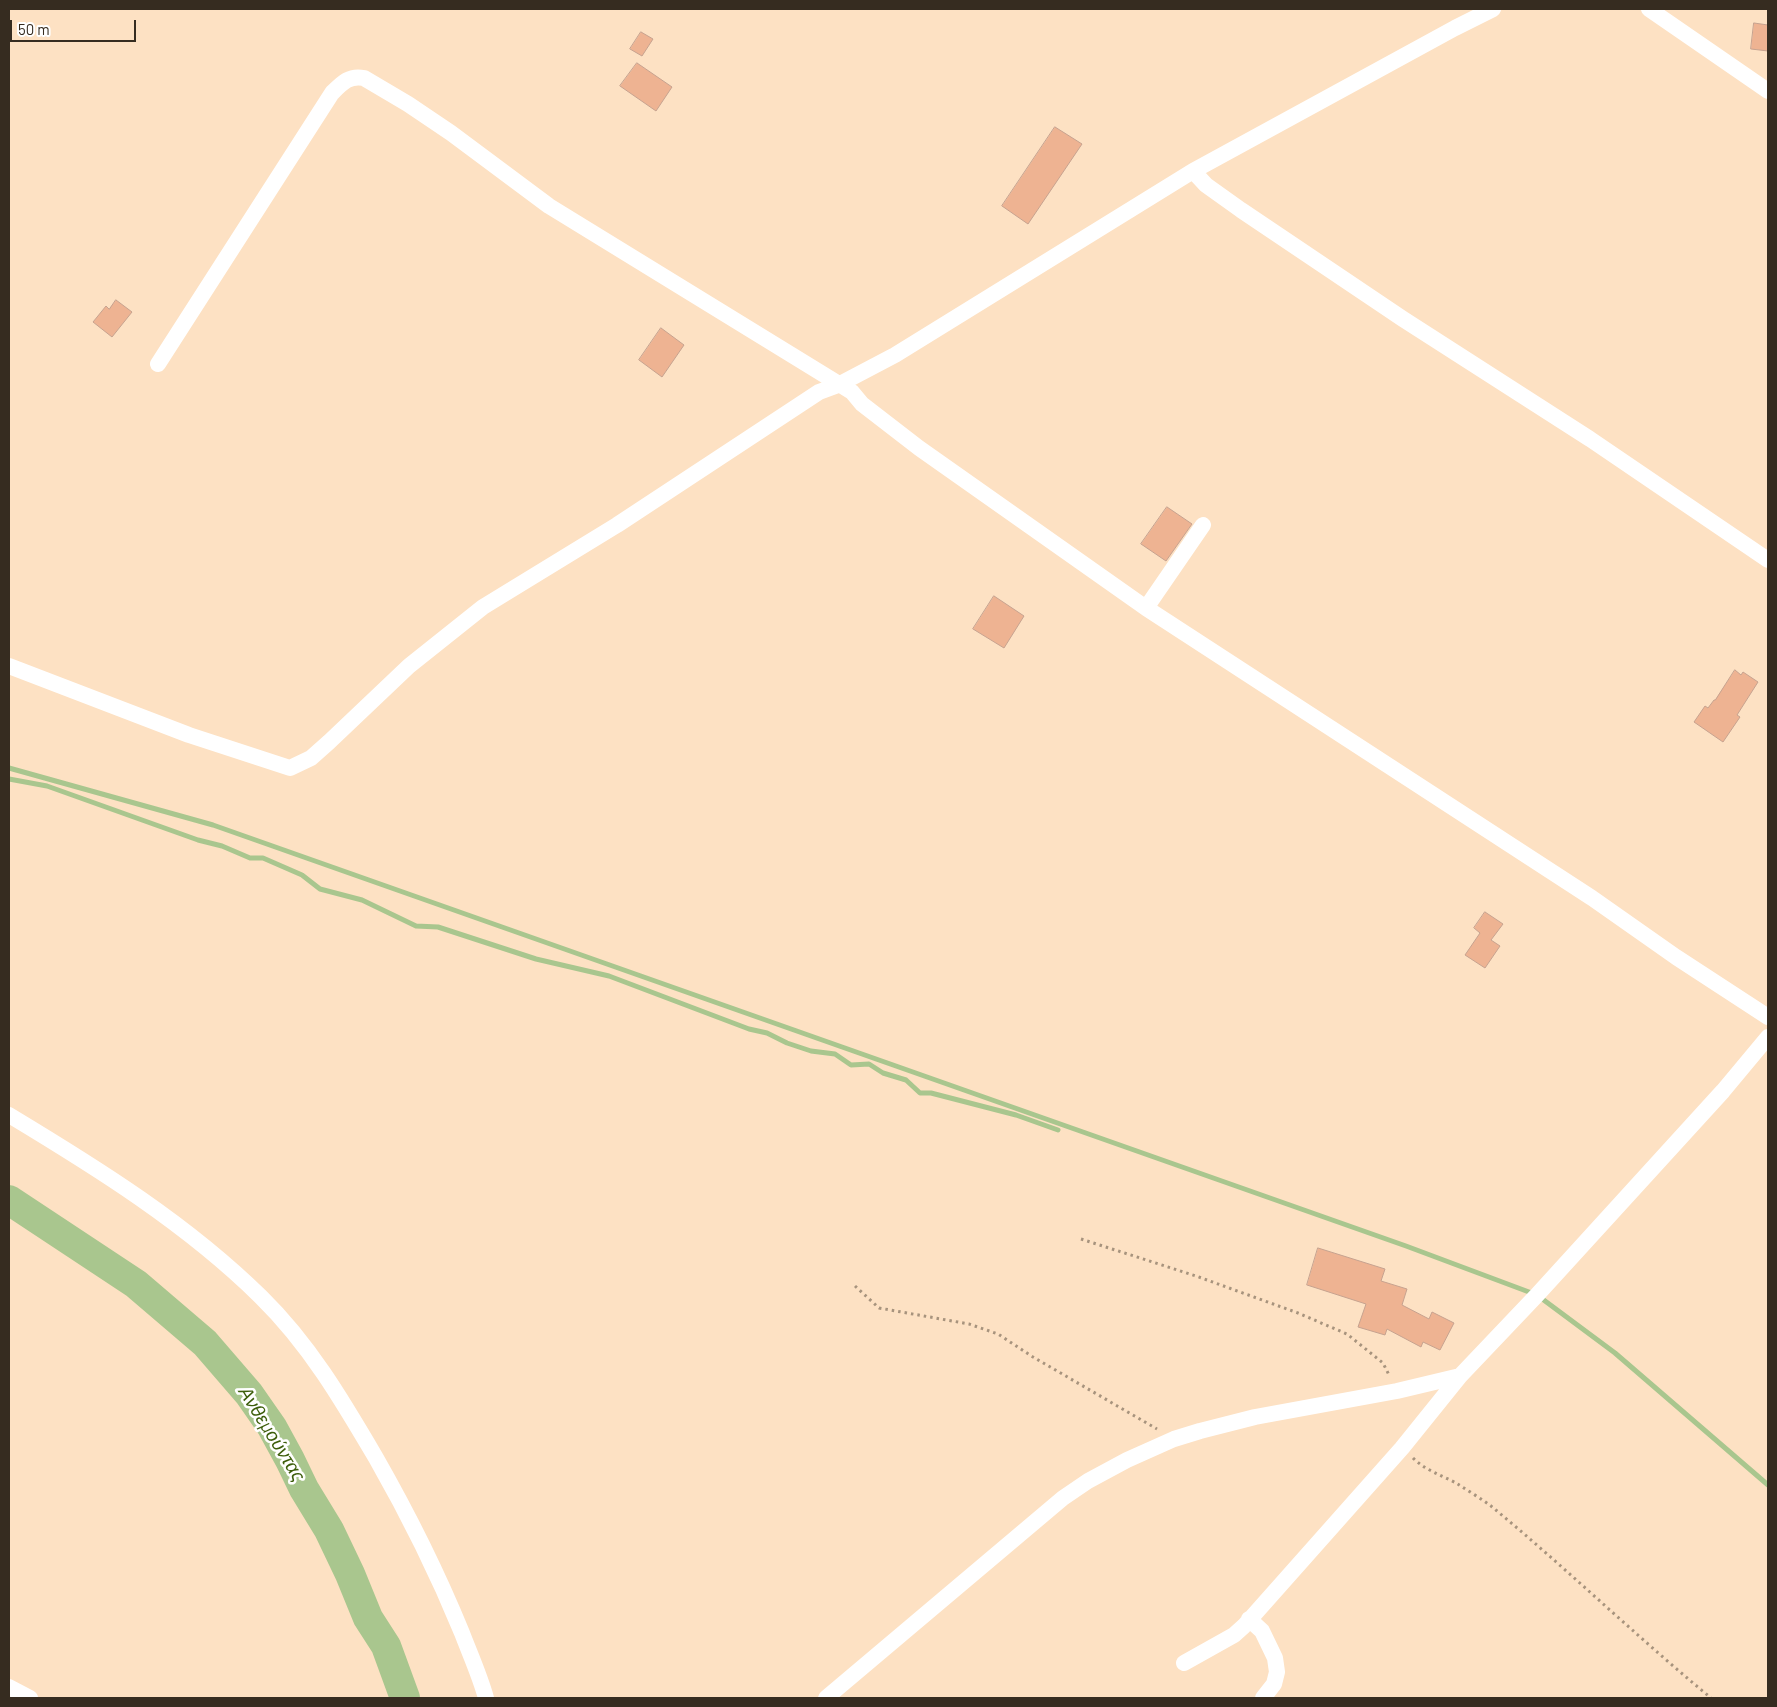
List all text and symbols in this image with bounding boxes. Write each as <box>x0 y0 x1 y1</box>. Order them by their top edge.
scale bar <box>12 10 139 42</box>
text: 50 m <box>18 20 50 38</box>
water label: Ανθεμούντας <box>234 1382 310 1486</box>

